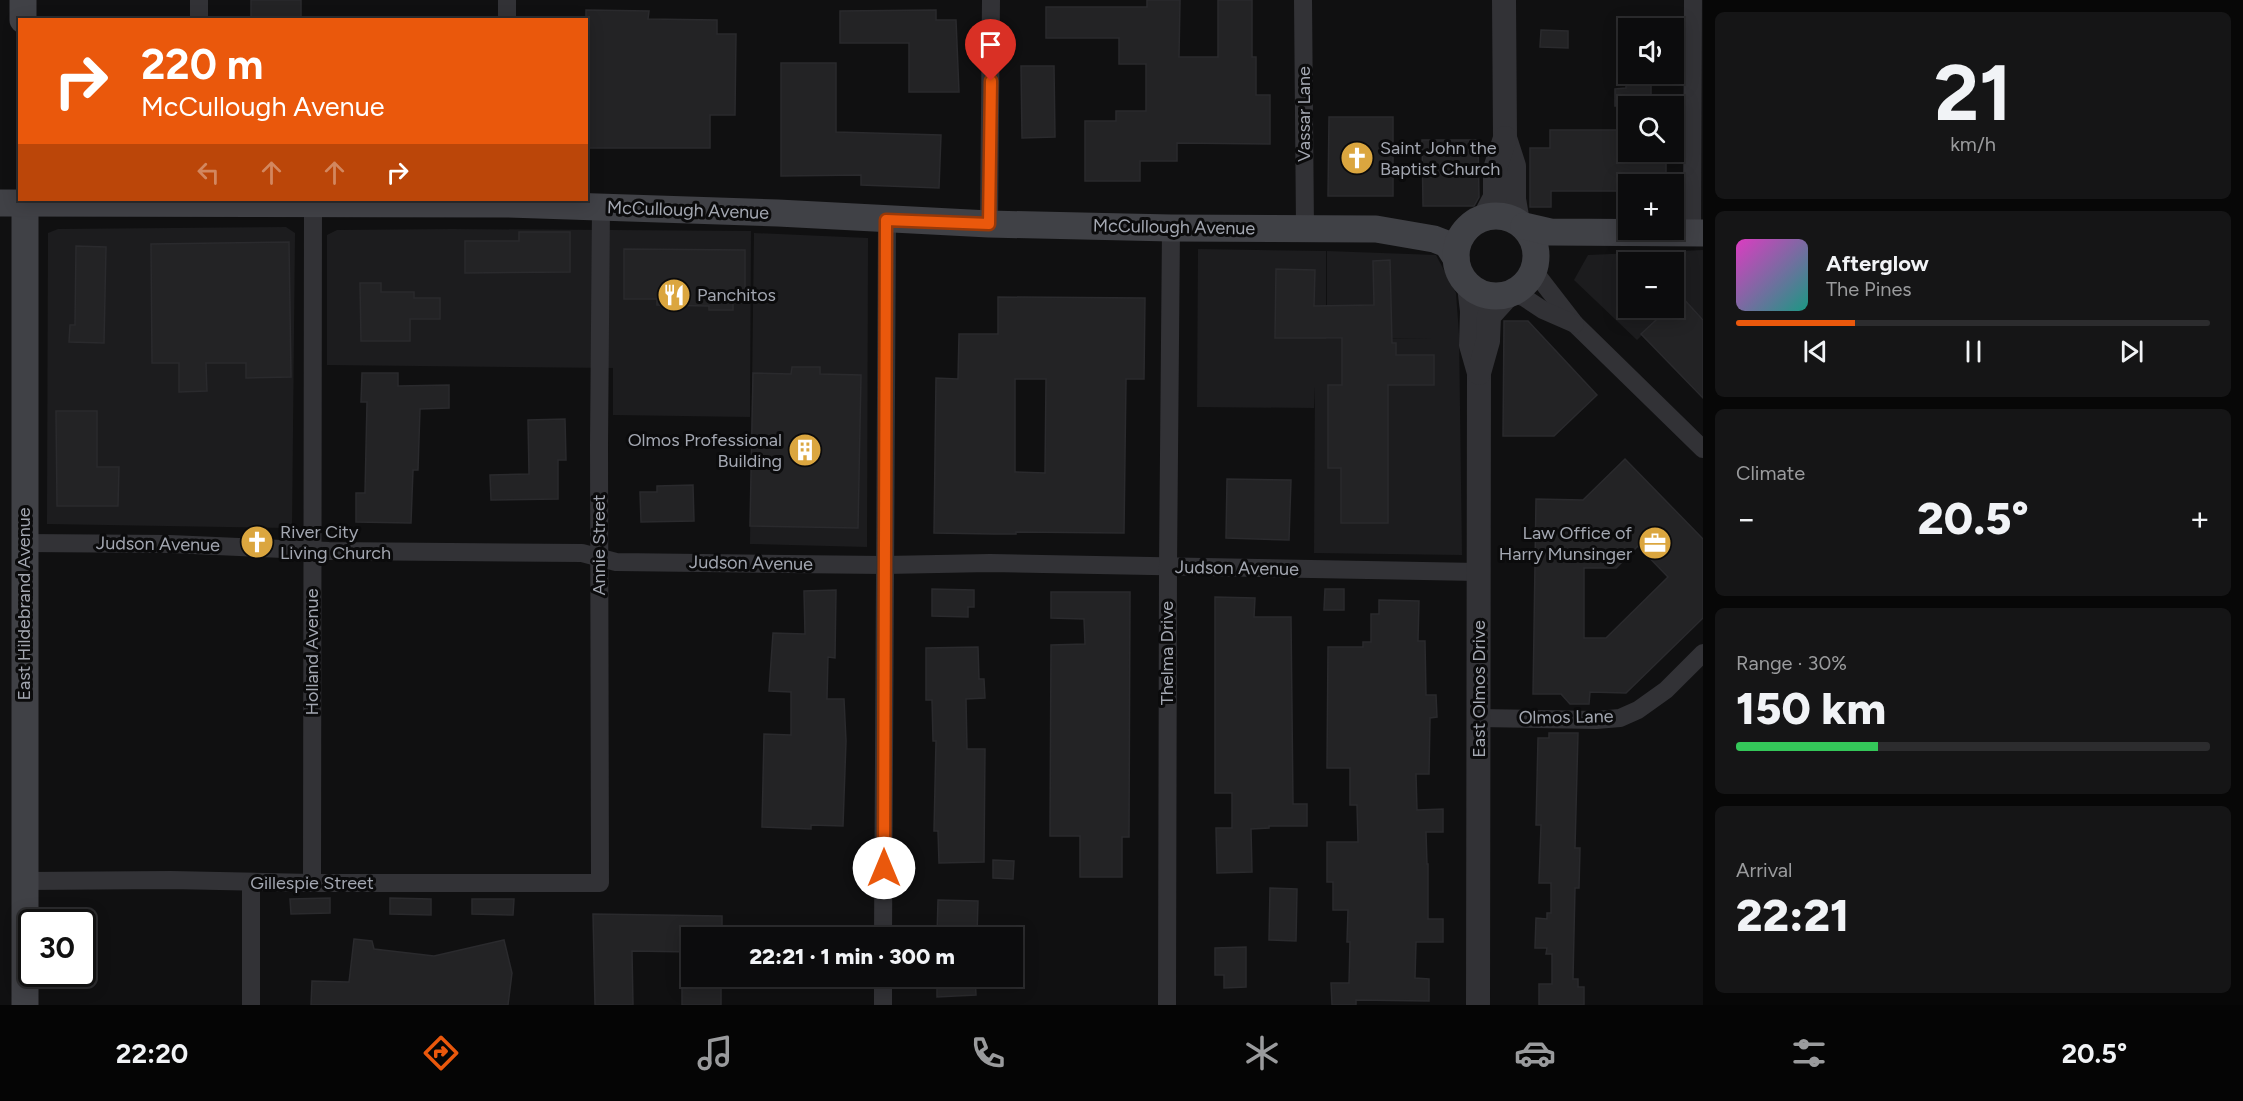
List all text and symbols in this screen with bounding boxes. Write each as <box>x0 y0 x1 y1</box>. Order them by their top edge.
map controls <box>1618 18 1684 318</box>
button: sound <box>1618 18 1684 84</box>
pin <box>965 19 1016 81</box>
icon: arrive <box>974 28 1007 61</box>
text: 220 m <box>141 39 263 90</box>
icon: right <box>42 42 120 120</box>
text: 21 <box>1934 46 2012 140</box>
street label: Vassar Lane <box>1293 66 1315 162</box>
text: McCullough Avenue <box>141 90 384 123</box>
button: search <box>1618 96 1684 162</box>
text: km/h <box>1950 132 1996 156</box>
place label: Saint John the Baptist Church <box>1380 137 1500 180</box>
church icon: Saint John the Baptist Church <box>1339 140 1375 176</box>
icon: left <box>192 156 225 189</box>
icon: ahead <box>255 156 288 189</box>
icon: ahead <box>318 156 351 189</box>
icon: right <box>381 156 414 189</box>
button: + <box>1618 174 1684 240</box>
street label: McCullough Avenue <box>607 196 770 224</box>
street label: McCullough Avenue <box>1093 215 1256 239</box>
text: Afterglow <box>1826 250 1929 277</box>
button: − <box>1618 252 1684 318</box>
restaurant icon: Panchitos <box>656 277 692 313</box>
text: The Pines <box>1826 277 1912 301</box>
place label: Panchitos <box>697 284 776 306</box>
icon: previous <box>1799 335 1832 368</box>
icon: pause <box>1957 335 1990 368</box>
icon: next <box>2115 335 2148 368</box>
place label: Olmos Professional Building <box>628 429 782 472</box>
building icon: Olmos Professional Building <box>787 432 823 468</box>
text: Climate <box>1736 461 1805 485</box>
text: 20.5° <box>1917 491 2029 545</box>
street label: Annie Street <box>588 494 610 596</box>
text: − <box>1736 499 1757 538</box>
text: + <box>2189 499 2210 538</box>
street label: East Hildebrand Avenue <box>13 507 35 701</box>
place label: River City Living Church <box>280 521 391 564</box>
place label: Law Office of Harry Munsinger <box>1499 522 1632 565</box>
church icon: River City Living Church <box>239 524 275 560</box>
office icon: Law Office of Harry Munsinger <box>1637 525 1673 561</box>
street label: Judson Avenue <box>96 532 220 556</box>
street label: Judson Avenue <box>689 551 813 575</box>
street label: Judson Avenue <box>1175 556 1299 580</box>
street label: Holland Avenue <box>301 588 323 715</box>
street label: Thelma Drive <box>1156 601 1178 705</box>
street label: East Olmos Drive <box>1468 620 1490 758</box>
text: Range · 30% <box>1736 651 1847 675</box>
text: 150 km <box>1736 681 1886 735</box>
street label: Olmos Lane <box>1518 705 1614 729</box>
position arrow <box>852 836 916 900</box>
text: Arrival <box>1736 858 1792 882</box>
street label: Gillespie Street <box>250 872 374 894</box>
text: 22:21 <box>1736 888 1849 942</box>
speed limit sign: 30 <box>18 909 96 987</box>
text: 22:21 · 1 min · 300 m <box>749 943 955 970</box>
icon: directions <box>420 1032 462 1074</box>
icon: music <box>694 1032 736 1074</box>
icon: phone <box>967 1032 1009 1074</box>
icon: climate <box>1241 1032 1283 1074</box>
icon: car <box>1514 1032 1556 1074</box>
icon: filters <box>1788 1032 1830 1074</box>
text: 22:20 <box>116 1037 188 1070</box>
text: 20.5° <box>2061 1037 2127 1070</box>

